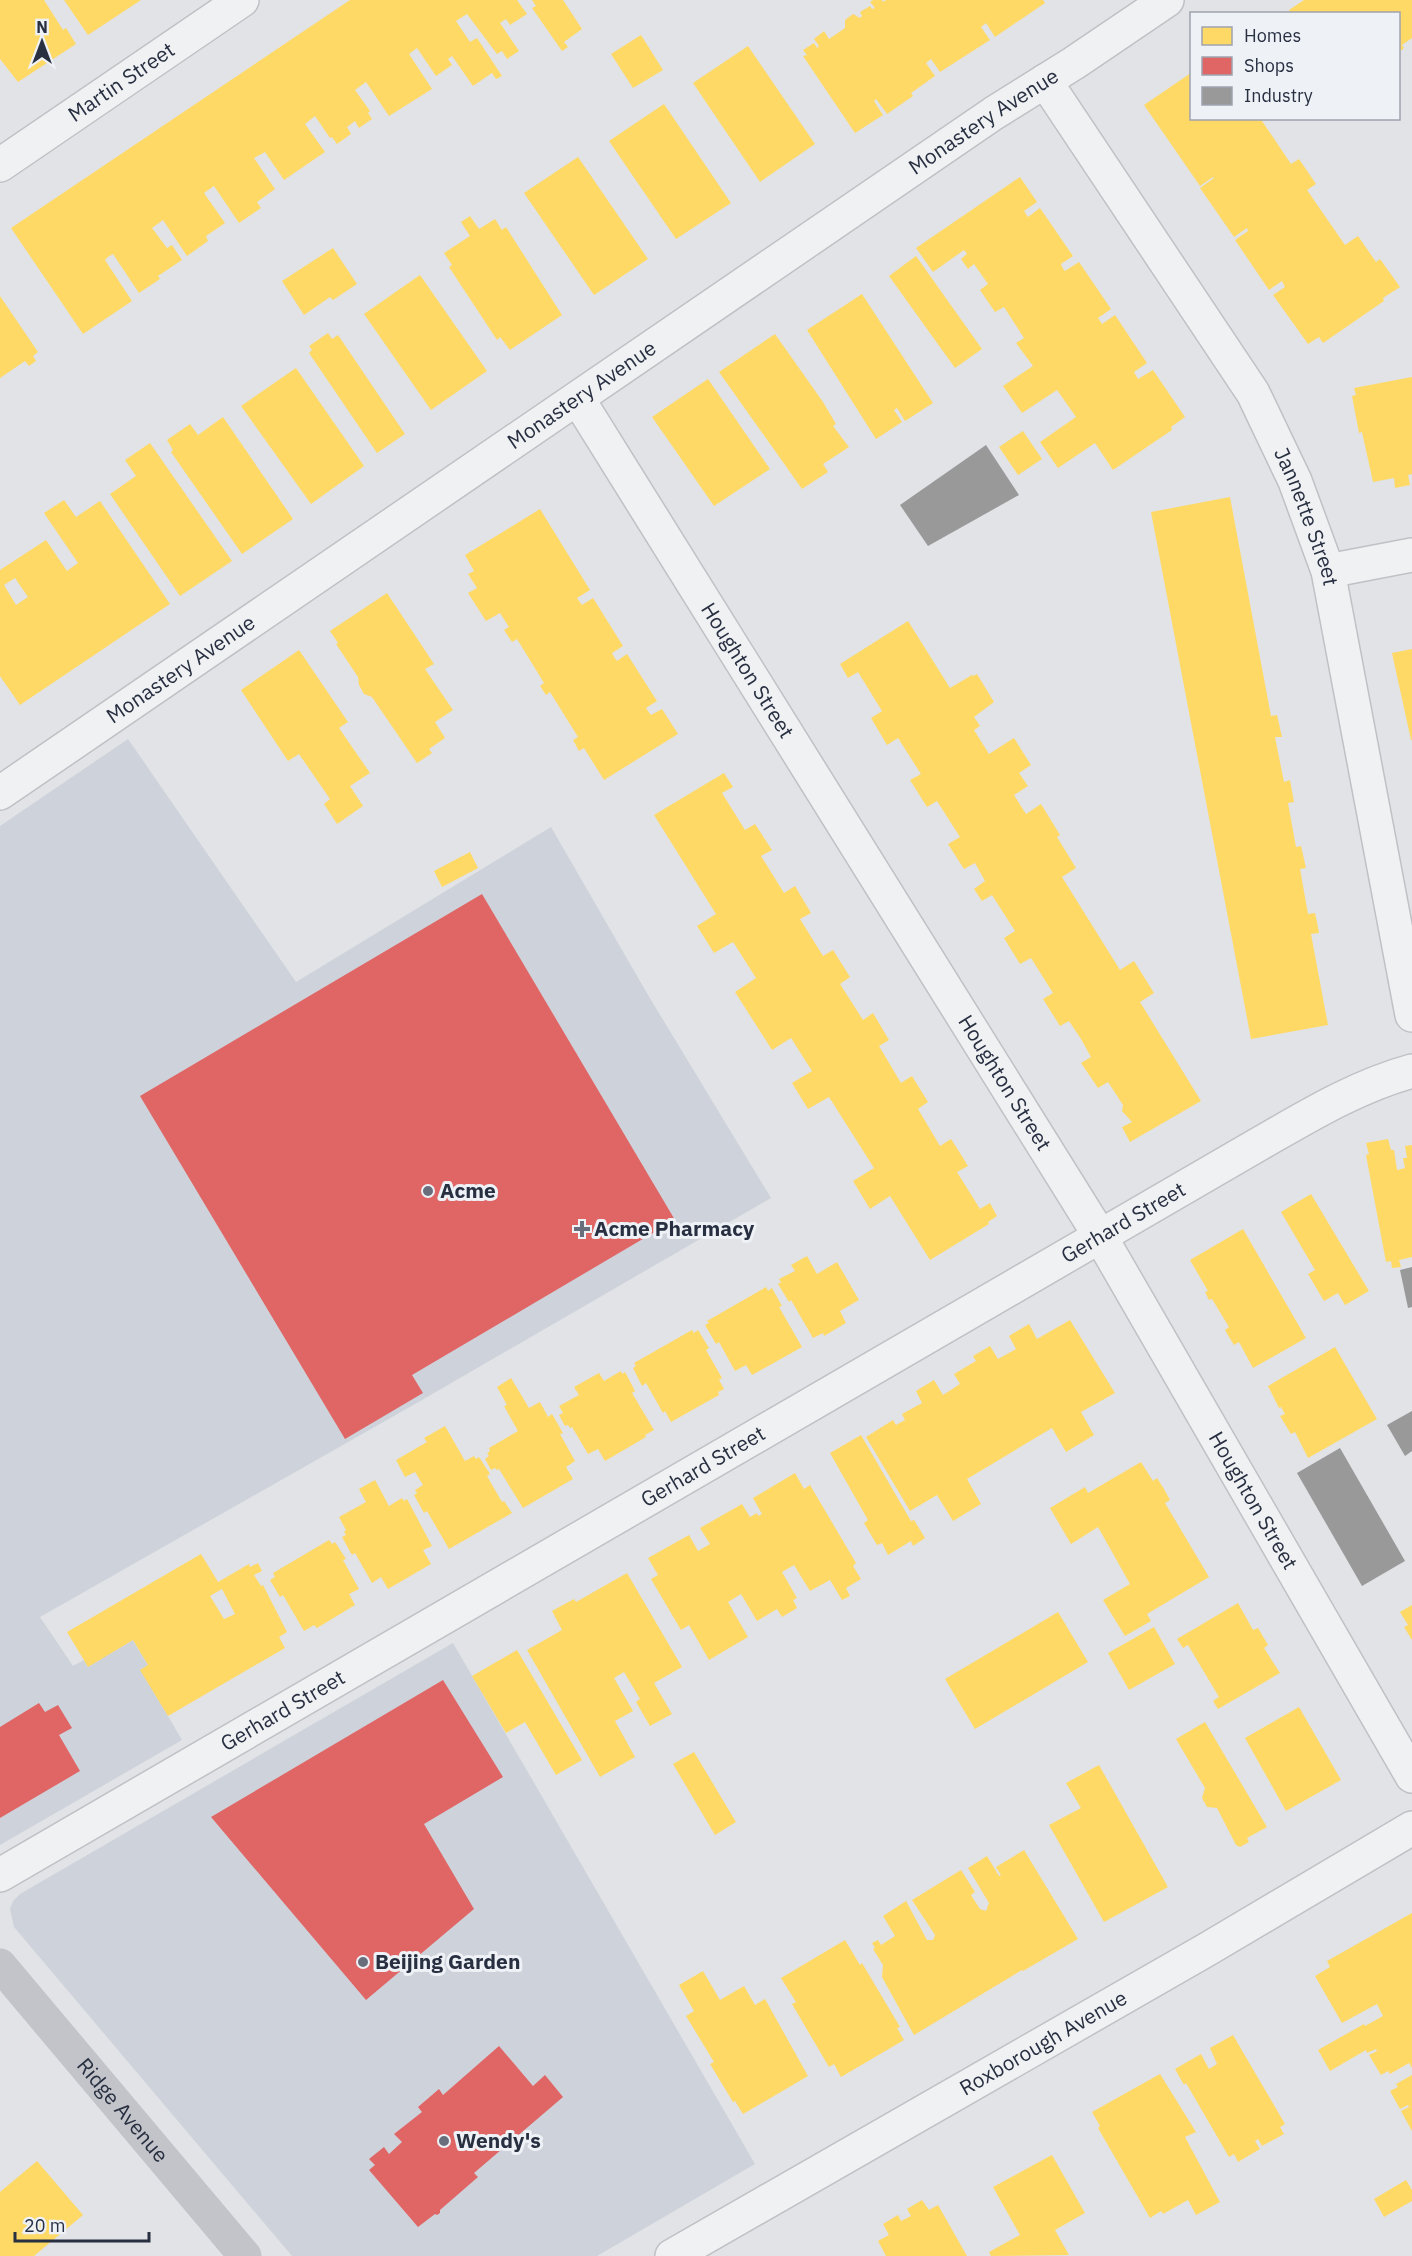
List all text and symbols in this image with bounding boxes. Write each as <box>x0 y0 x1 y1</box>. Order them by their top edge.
north arrow <box>12 12 72 72</box>
legend <box>1190 12 1400 120</box>
text: N <box>36 17 48 37</box>
text: Homes <box>1244 24 1301 47</box>
street label: Martin Street <box>62 35 180 128</box>
text: Shops <box>1244 54 1294 77</box>
street label: Monastery Avenue <box>903 61 1064 181</box>
text: Industry <box>1244 84 1313 107</box>
street label: Monastery Avenue <box>501 333 661 455</box>
street label: Jannette Street <box>1268 443 1345 588</box>
street label: Houghton Street <box>695 597 801 743</box>
street label: Monastery Avenue <box>100 608 260 729</box>
street label: Houghton Street <box>952 1009 1058 1156</box>
street label: Gerhard Street <box>1056 1175 1190 1269</box>
place label: Acme <box>440 1176 496 1204</box>
marker: Acme <box>421 1184 435 1198</box>
place label: Acme Pharmacy <box>594 1214 755 1242</box>
marker: Acme Pharmacy <box>575 1222 589 1236</box>
street label: Gerhard Street <box>635 1419 770 1513</box>
street label: Houghton Street <box>1203 1426 1305 1574</box>
street label: Gerhard Street <box>215 1663 350 1757</box>
place label: Beijing Garden <box>375 1947 520 1975</box>
marker: Beijing Garden <box>356 1955 370 1969</box>
street label: Roxborough Avenue <box>954 1983 1132 2101</box>
street label: Ridge Avenue <box>71 2052 175 2168</box>
place label: Wendy's <box>456 2126 541 2154</box>
marker: Wendy's <box>437 2134 451 2148</box>
scale bar <box>15 2205 148 2243</box>
text: 20 m <box>24 2214 66 2237</box>

